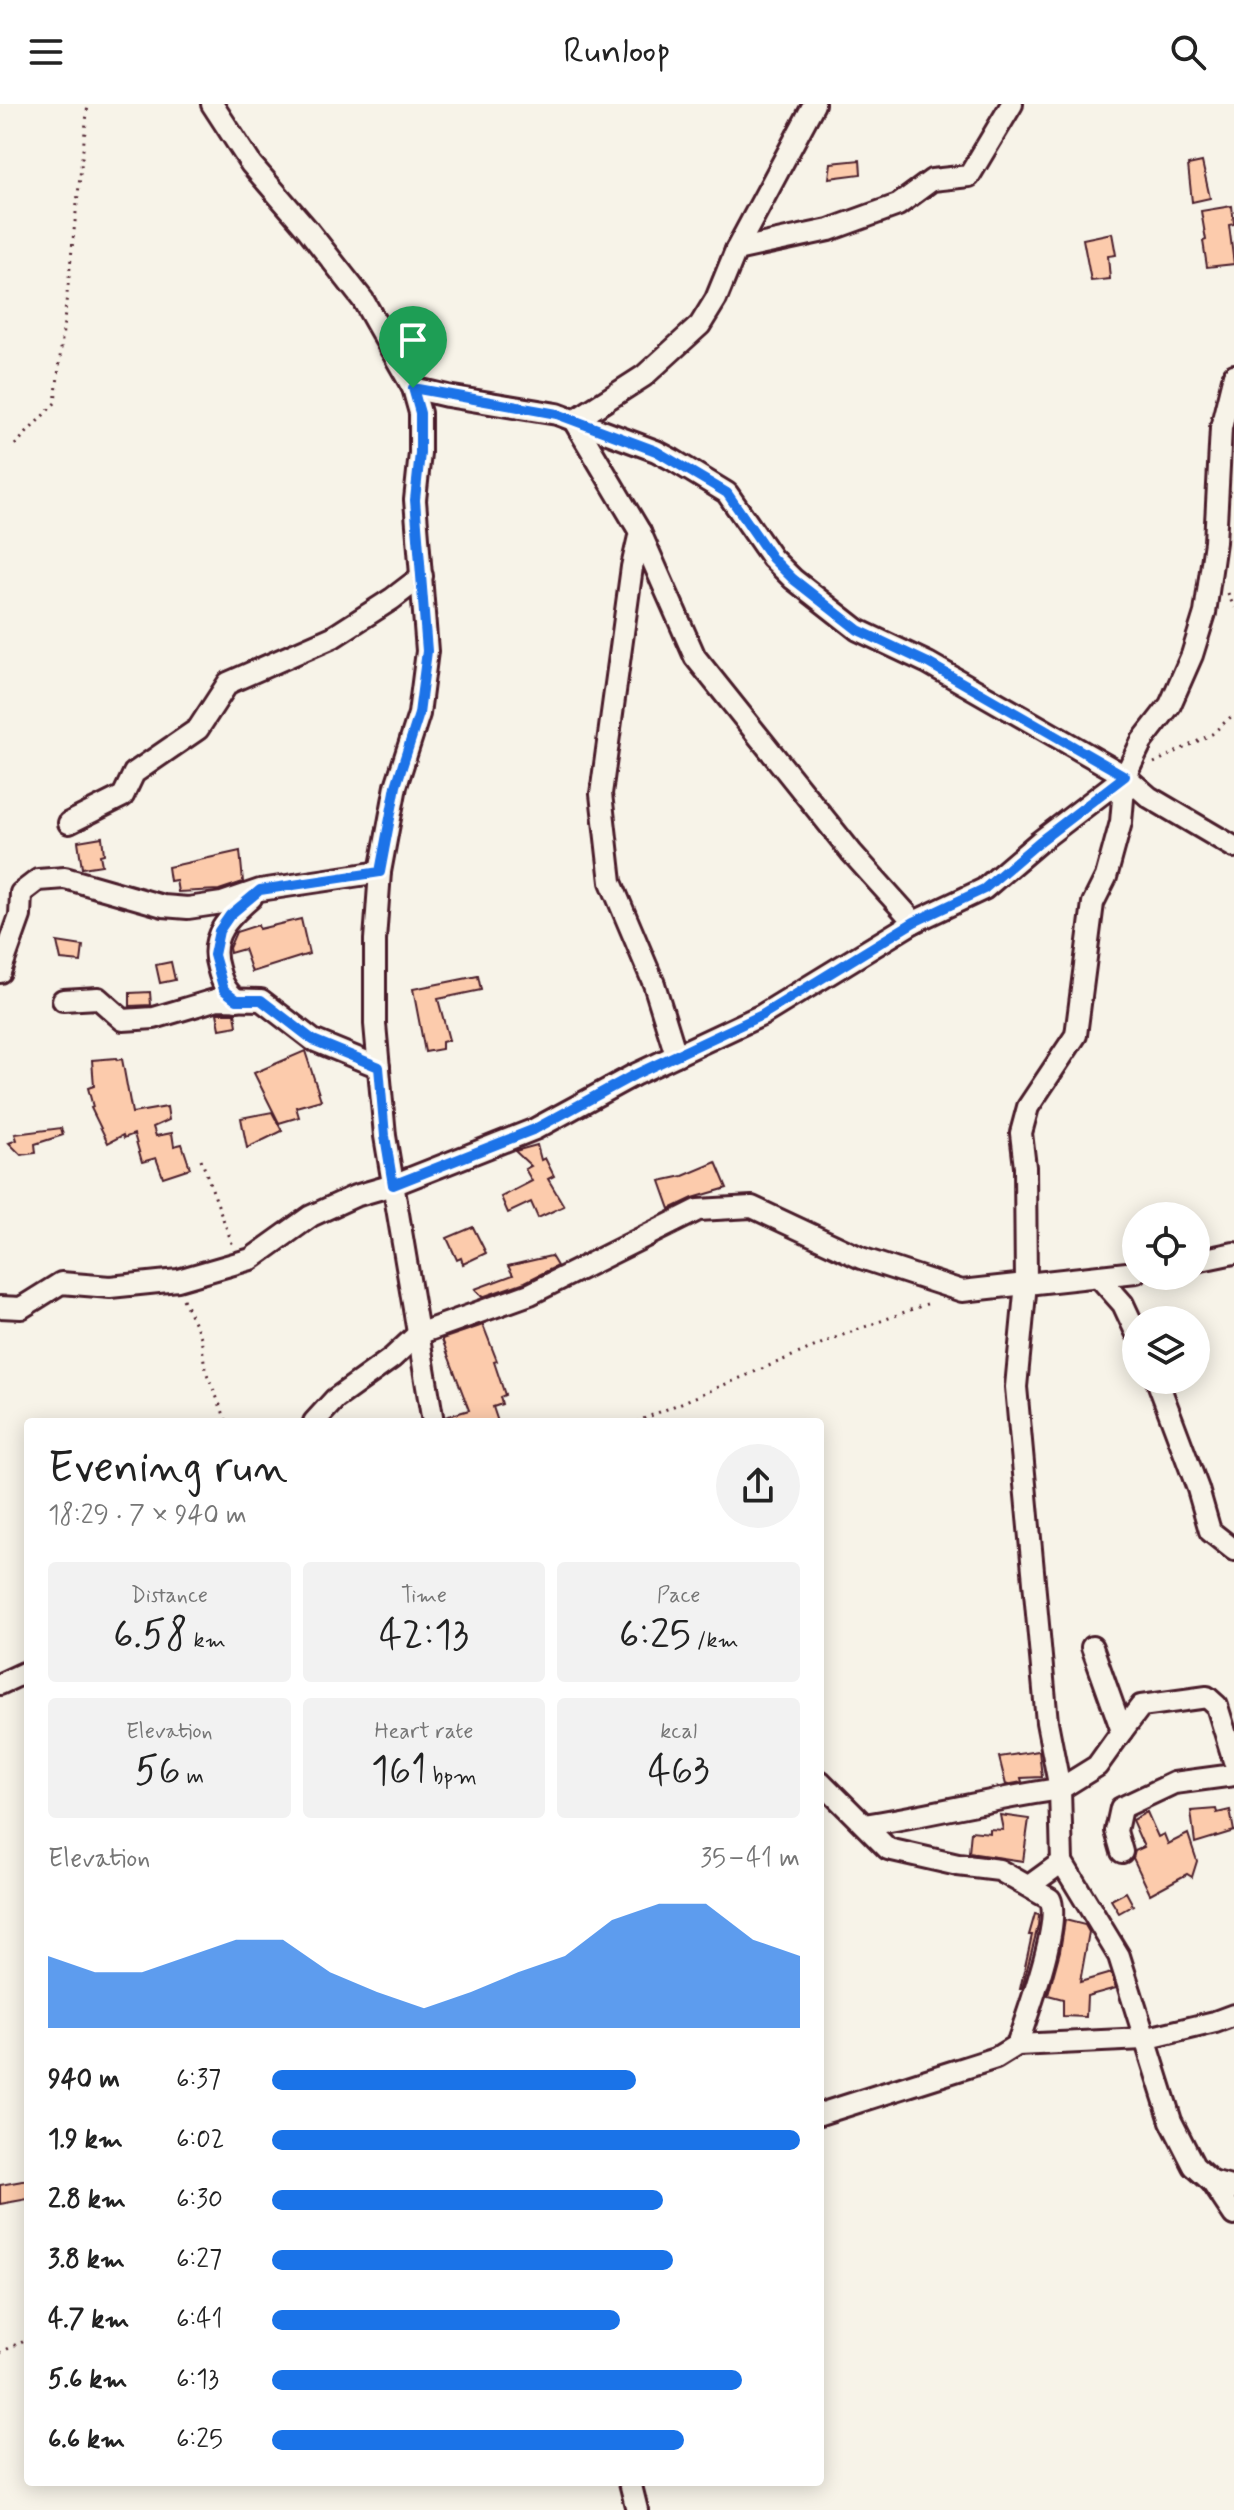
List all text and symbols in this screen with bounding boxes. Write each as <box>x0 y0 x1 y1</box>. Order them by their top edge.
text: Runloop <box>563 29 671 76</box>
icon: menu <box>24 30 68 74</box>
icon: search <box>1166 30 1210 74</box>
pin <box>379 306 447 388</box>
icon: arrive <box>391 318 435 362</box>
map controls <box>1122 1202 1210 1394</box>
button: locate <box>1122 1202 1210 1290</box>
button: layers <box>1122 1306 1210 1394</box>
text: Evening run <box>48 1440 288 1498</box>
button: share <box>716 1444 800 1528</box>
text: 18:29 · 7 × 940 m <box>48 1499 247 1533</box>
text: Distance <box>131 1582 208 1610</box>
text: Time <box>401 1582 447 1610</box>
text: Pace <box>657 1582 701 1610</box>
text: 6.58 <box>113 1610 188 1662</box>
text: 42:13 <box>379 1610 469 1662</box>
text: 6:25 <box>619 1610 691 1662</box>
text: km <box>188 1627 226 1655</box>
text: /km <box>691 1627 739 1655</box>
text: Elevation <box>126 1718 213 1746</box>
text: Heart rate <box>375 1718 473 1746</box>
text: kcal <box>660 1718 697 1746</box>
text: 56 <box>135 1746 181 1798</box>
text: 161 <box>371 1746 427 1798</box>
text: 463 <box>648 1746 710 1798</box>
text: m <box>181 1763 204 1791</box>
text: bpm <box>427 1763 477 1791</box>
text: Elevation <box>48 1842 150 1876</box>
text: 35–41 m <box>700 1842 800 1876</box>
text: 940 m <box>48 2063 120 2097</box>
text: 6:37 <box>176 2063 221 2097</box>
text: 1.9 km <box>48 2123 123 2157</box>
text: 6:02 <box>176 2123 225 2157</box>
text: 2.8 km <box>48 2183 126 2217</box>
text: 6:30 <box>176 2183 223 2217</box>
text: 3.8 km <box>48 2243 125 2277</box>
text: 6:27 <box>176 2243 222 2277</box>
text: 4.7 km <box>48 2303 129 2337</box>
text: 6:41 <box>176 2303 223 2337</box>
text: 5.6 km <box>48 2363 127 2397</box>
text: 6:13 <box>176 2363 219 2397</box>
text: 6.6 km <box>48 2423 125 2457</box>
text: 6:25 <box>176 2423 223 2457</box>

